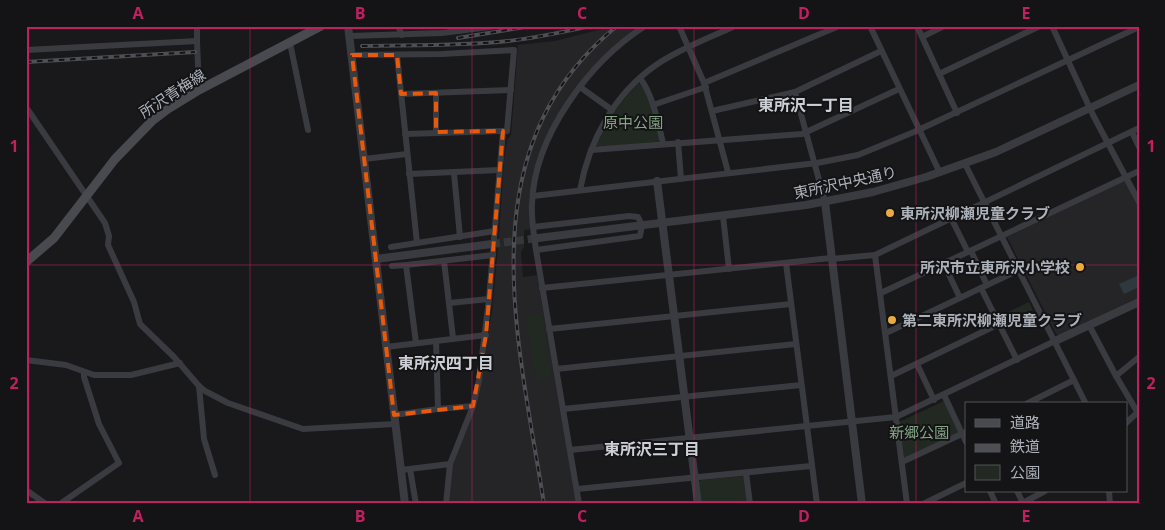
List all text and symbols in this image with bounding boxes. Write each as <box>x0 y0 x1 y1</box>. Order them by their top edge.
text: A <box>132 2 144 24</box>
text: B <box>355 2 365 24</box>
text: C <box>577 2 587 24</box>
text: D <box>798 2 810 24</box>
text: E <box>1022 2 1031 24</box>
street label: 所沢青梅線 <box>135 64 209 122</box>
district label: 東所沢一丁目 <box>758 94 854 116</box>
park label: 原中公園 <box>603 112 663 132</box>
text: 1 <box>9 135 19 157</box>
text: 1 <box>1146 135 1156 157</box>
street label: 東所沢中央通り <box>792 161 898 203</box>
place label: 東所沢柳瀬児童クラブ <box>900 203 1050 223</box>
marker: 東所沢柳瀬児童クラブ <box>884 207 896 219</box>
place label: 所沢市立東所沢小学校 <box>920 257 1070 277</box>
marker: 所沢市立東所沢小学校 <box>1074 261 1086 273</box>
place label: 第二東所沢柳瀬児童クラブ <box>902 310 1082 330</box>
marker: 第二東所沢柳瀬児童クラブ <box>886 314 898 326</box>
district label: 東所沢四丁目 <box>398 352 494 374</box>
text: 2 <box>9 372 19 394</box>
text: 2 <box>1146 372 1156 394</box>
legend <box>965 402 1128 492</box>
text: 道路 <box>1010 412 1040 432</box>
park label: 新郷公園 <box>889 422 949 442</box>
text: 鉄道 <box>1010 436 1040 456</box>
district label: 東所沢三丁目 <box>604 438 700 460</box>
text: 公園 <box>1010 462 1040 482</box>
text: A <box>132 505 144 527</box>
text: B <box>355 505 365 527</box>
text: C <box>577 505 587 527</box>
text: D <box>798 505 810 527</box>
text: E <box>1022 505 1031 527</box>

